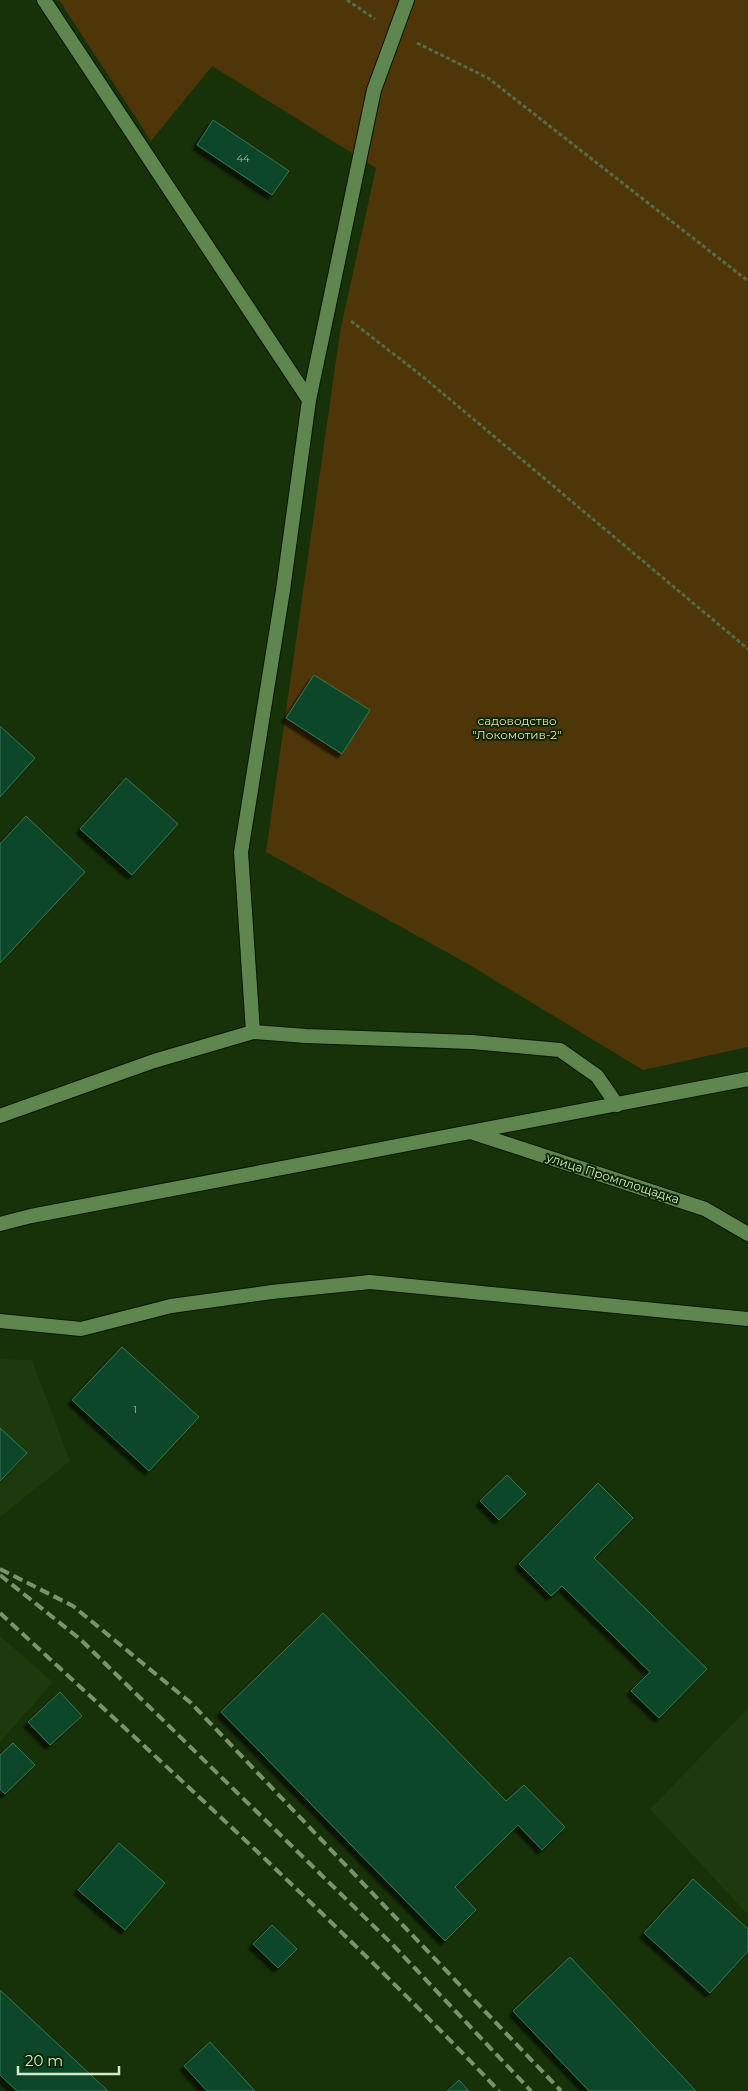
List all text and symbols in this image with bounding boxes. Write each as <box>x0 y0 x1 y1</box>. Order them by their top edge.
house number: 44 <box>236 152 250 165</box>
park label: садоводство "Локомотив-2" <box>472 713 562 742</box>
street label: улица Промплощадка <box>544 1149 681 1207</box>
house number: 1 <box>133 1403 137 1416</box>
scale bar <box>18 2044 119 2076</box>
text: 20 m <box>25 2051 63 2070</box>

